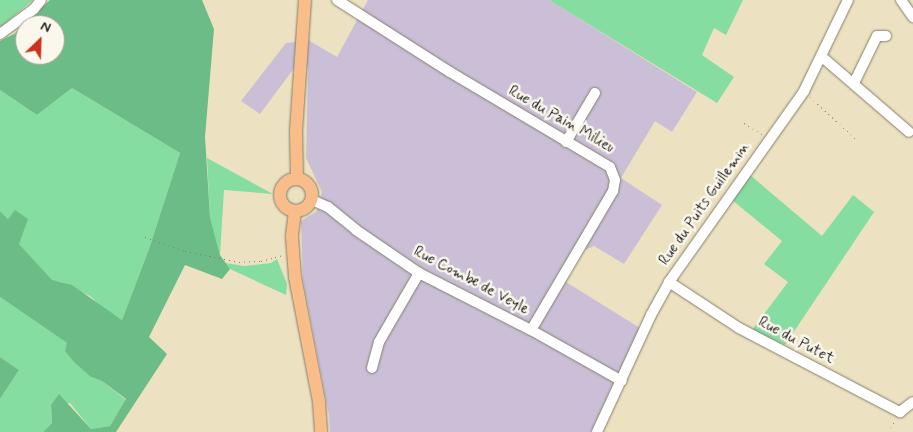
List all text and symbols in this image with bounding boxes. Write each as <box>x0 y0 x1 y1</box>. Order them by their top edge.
north arrow <box>15 15 65 65</box>
text: N <box>38 17 54 37</box>
street label: Rue du Pain Milieu <box>507 84 615 156</box>
street label: Rue du Puits Guillemin <box>658 143 752 265</box>
street label: Rue Combe de Veyle <box>410 243 532 319</box>
street label: Rue du Putet <box>757 314 835 368</box>

